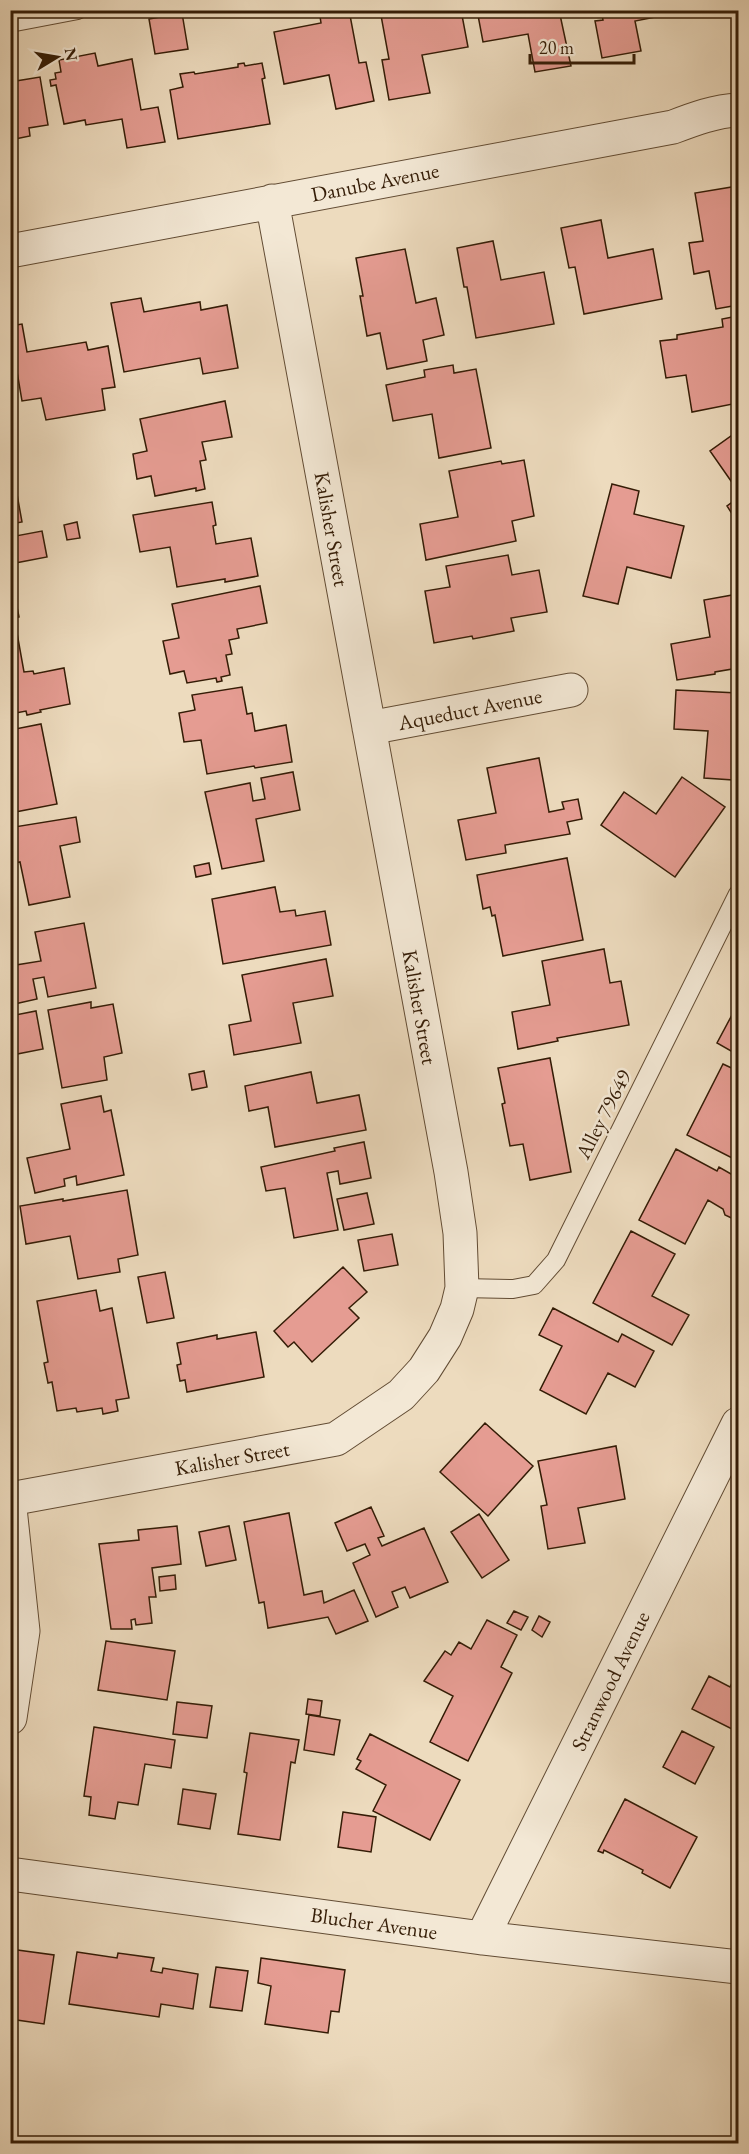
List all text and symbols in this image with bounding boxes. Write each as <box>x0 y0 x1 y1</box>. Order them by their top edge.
north arrow <box>27 27 87 87</box>
scale bar <box>530 27 634 65</box>
text: 20 m <box>539 36 574 59</box>
text: N <box>60 46 83 63</box>
street label: Danube Avenue <box>309 156 441 208</box>
street label: Kalisher Street <box>309 470 355 589</box>
street label: Aqueduct Avenue <box>395 682 544 736</box>
street label: Kalisher Street <box>397 948 443 1067</box>
street label: Alley 79649 <box>569 1065 637 1164</box>
street label: Kalisher Street <box>173 1435 292 1481</box>
street label: Stranwood Avenue <box>565 1607 655 1755</box>
street label: Blucher Avenue <box>309 1901 439 1945</box>

